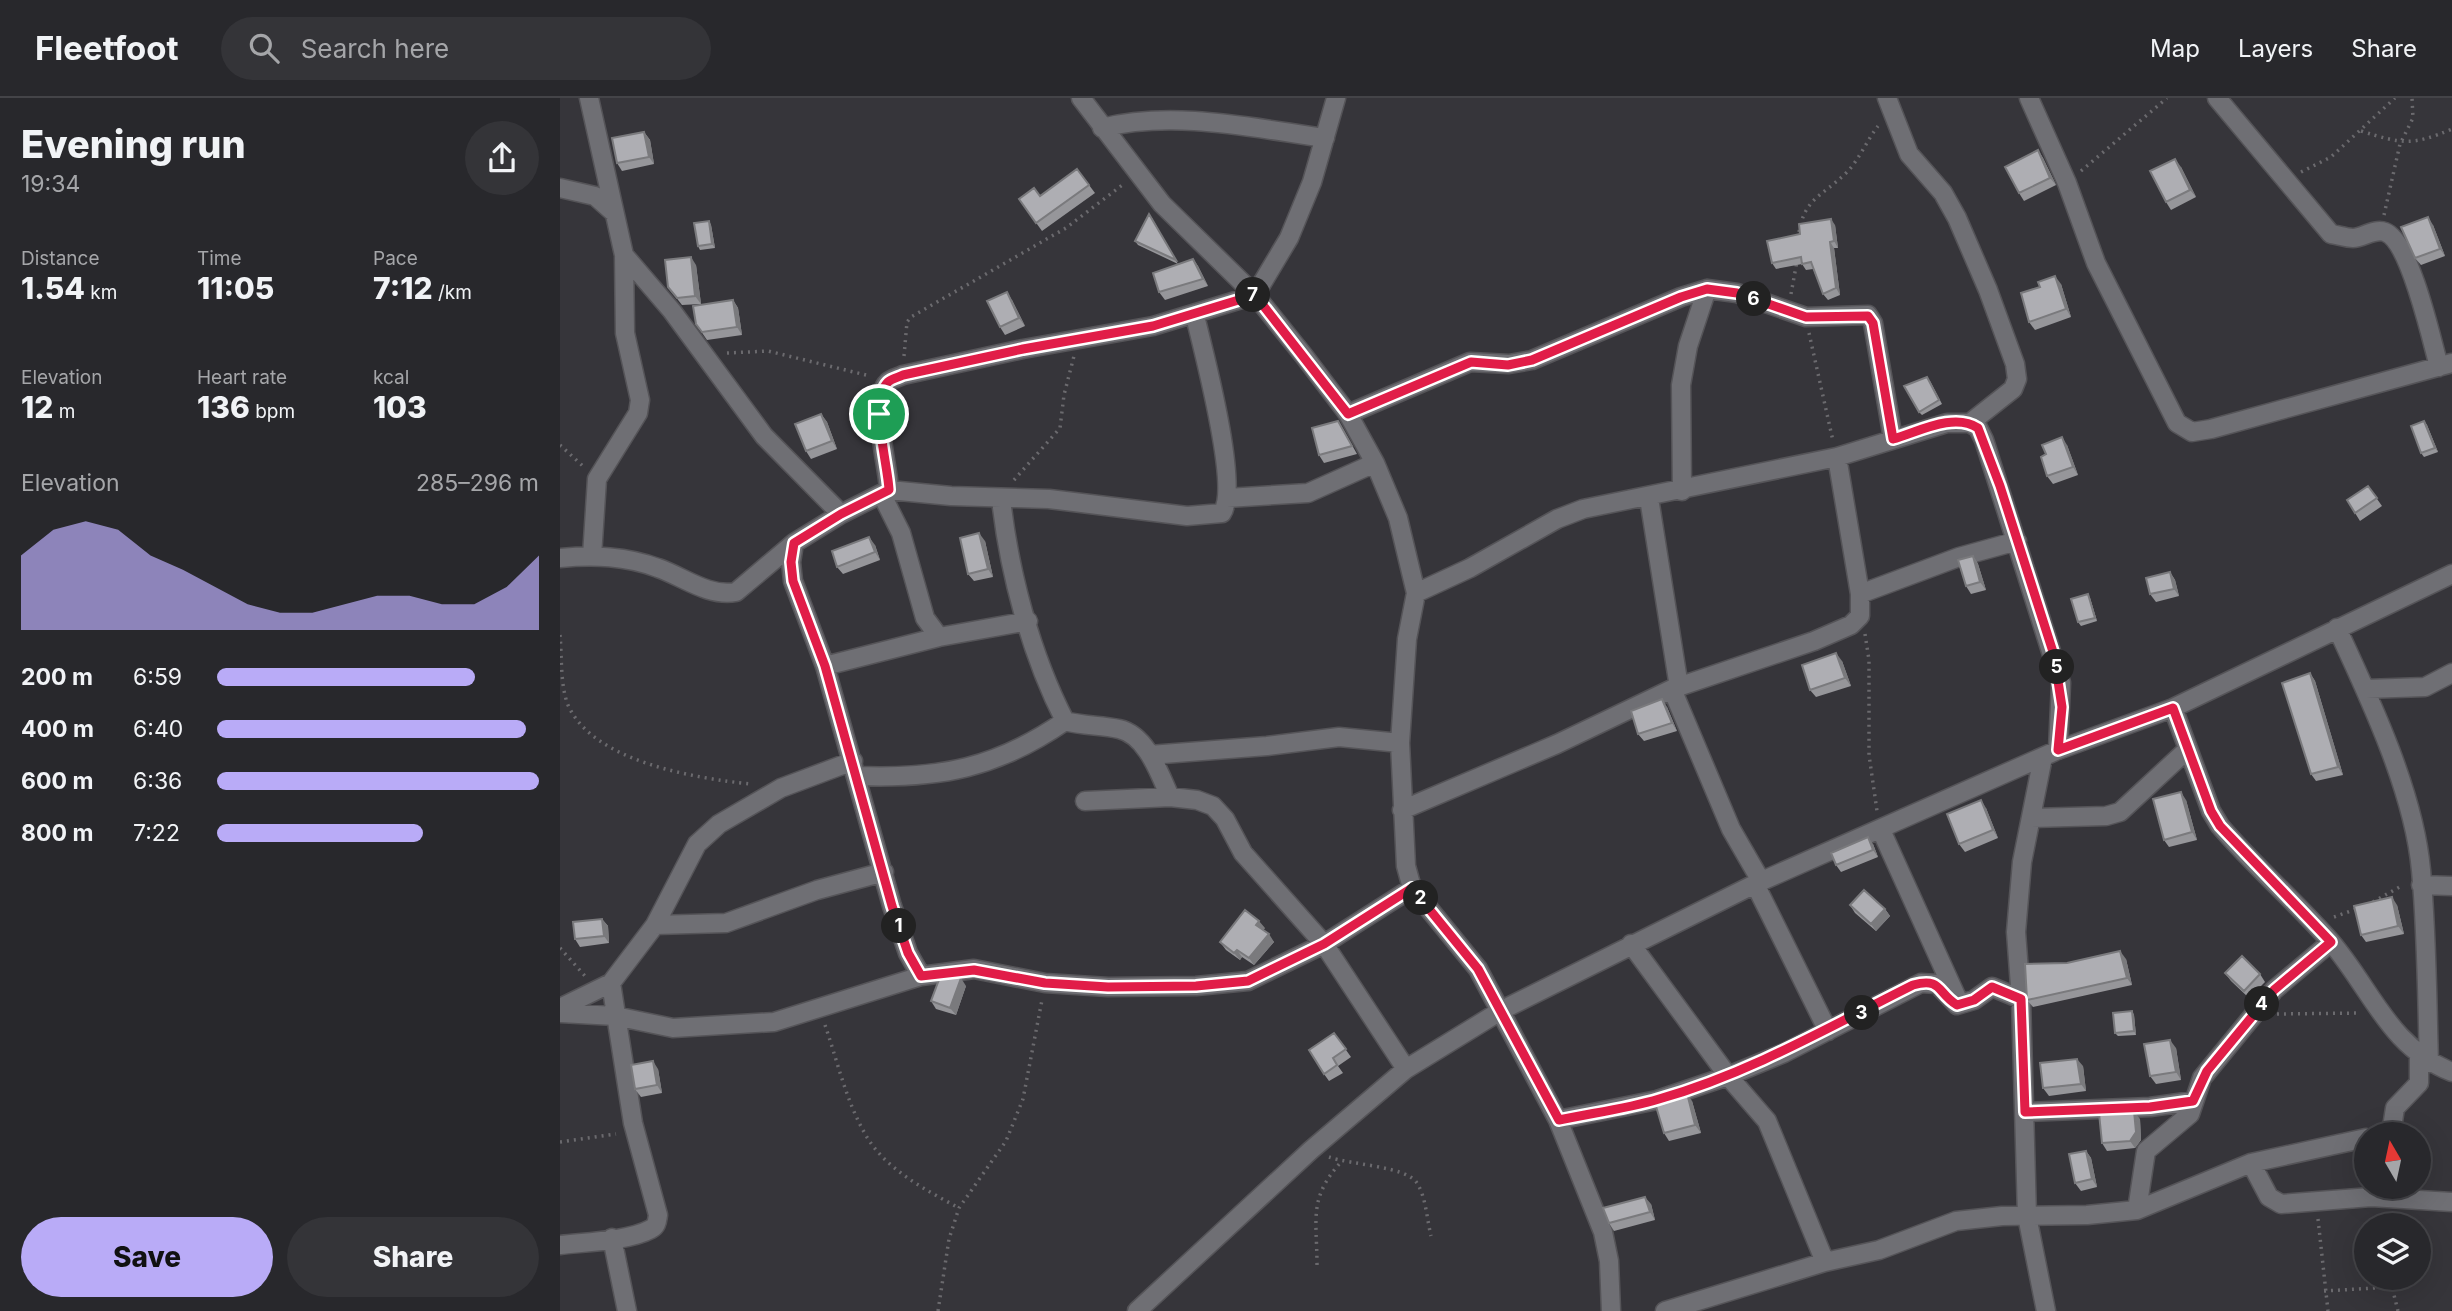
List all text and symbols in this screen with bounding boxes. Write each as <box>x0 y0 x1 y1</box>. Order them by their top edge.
search box <box>221 17 711 80</box>
text: Fleetfoot <box>35 28 179 68</box>
icon: search <box>245 29 283 67</box>
text: Search here <box>301 33 449 64</box>
text: Map <box>2150 34 2200 63</box>
text: Layers <box>2238 34 2313 63</box>
text: Share <box>2351 34 2417 63</box>
text: Evening run <box>21 121 246 167</box>
button: share <box>465 121 539 195</box>
text: 19:34 <box>21 170 80 198</box>
text: Distance <box>21 247 99 270</box>
text: Time <box>197 247 242 270</box>
text: Pace <box>373 247 418 270</box>
text: 1.54 <box>21 270 85 306</box>
text: 11:05 <box>197 270 274 306</box>
text: 7:12 <box>373 270 433 306</box>
pin: 7 <box>1236 278 1270 312</box>
text: km <box>85 281 117 304</box>
text: /km <box>433 281 472 304</box>
pin: 6 <box>1736 282 1772 316</box>
text: 7 <box>1247 283 1258 306</box>
text: 6 <box>1747 287 1760 310</box>
text: Elevation <box>21 366 102 389</box>
text: Heart rate <box>197 366 287 389</box>
text: kcal <box>373 366 409 389</box>
pin <box>849 384 909 444</box>
text: 12 <box>21 389 53 425</box>
text: 136 <box>197 389 250 425</box>
text: 103 <box>373 389 427 425</box>
icon: arrive <box>860 395 898 433</box>
text: m <box>53 400 75 423</box>
text: bpm <box>250 400 295 423</box>
text: Elevation <box>21 469 120 497</box>
text: 285–296 m <box>416 469 539 497</box>
pin: 5 <box>2040 650 2074 684</box>
text: 5 <box>2050 655 2063 678</box>
text: 200 m <box>21 663 93 691</box>
text: 6:59 <box>133 663 182 691</box>
text: 400 m <box>21 715 94 743</box>
text: 6:40 <box>133 715 183 743</box>
text: 600 m <box>21 767 93 795</box>
text: 6:36 <box>133 767 182 795</box>
text: 800 m <box>21 819 93 847</box>
text: 7:22 <box>133 819 180 847</box>
pin: 2 <box>1404 880 1438 916</box>
text: 2 <box>1415 886 1426 909</box>
pin: 1 <box>882 908 916 944</box>
text: 1 <box>894 914 903 937</box>
pin: 4 <box>2244 986 2280 1021</box>
text: 4 <box>2255 992 2268 1015</box>
pin: 3 <box>1844 996 1880 1030</box>
text: 3 <box>1855 1001 1868 1024</box>
north arrow <box>2354 1122 2431 1199</box>
map controls <box>2354 1122 2431 1290</box>
button: layers <box>2354 1213 2431 1290</box>
button: Save <box>21 1217 273 1297</box>
button: Share <box>287 1217 539 1297</box>

